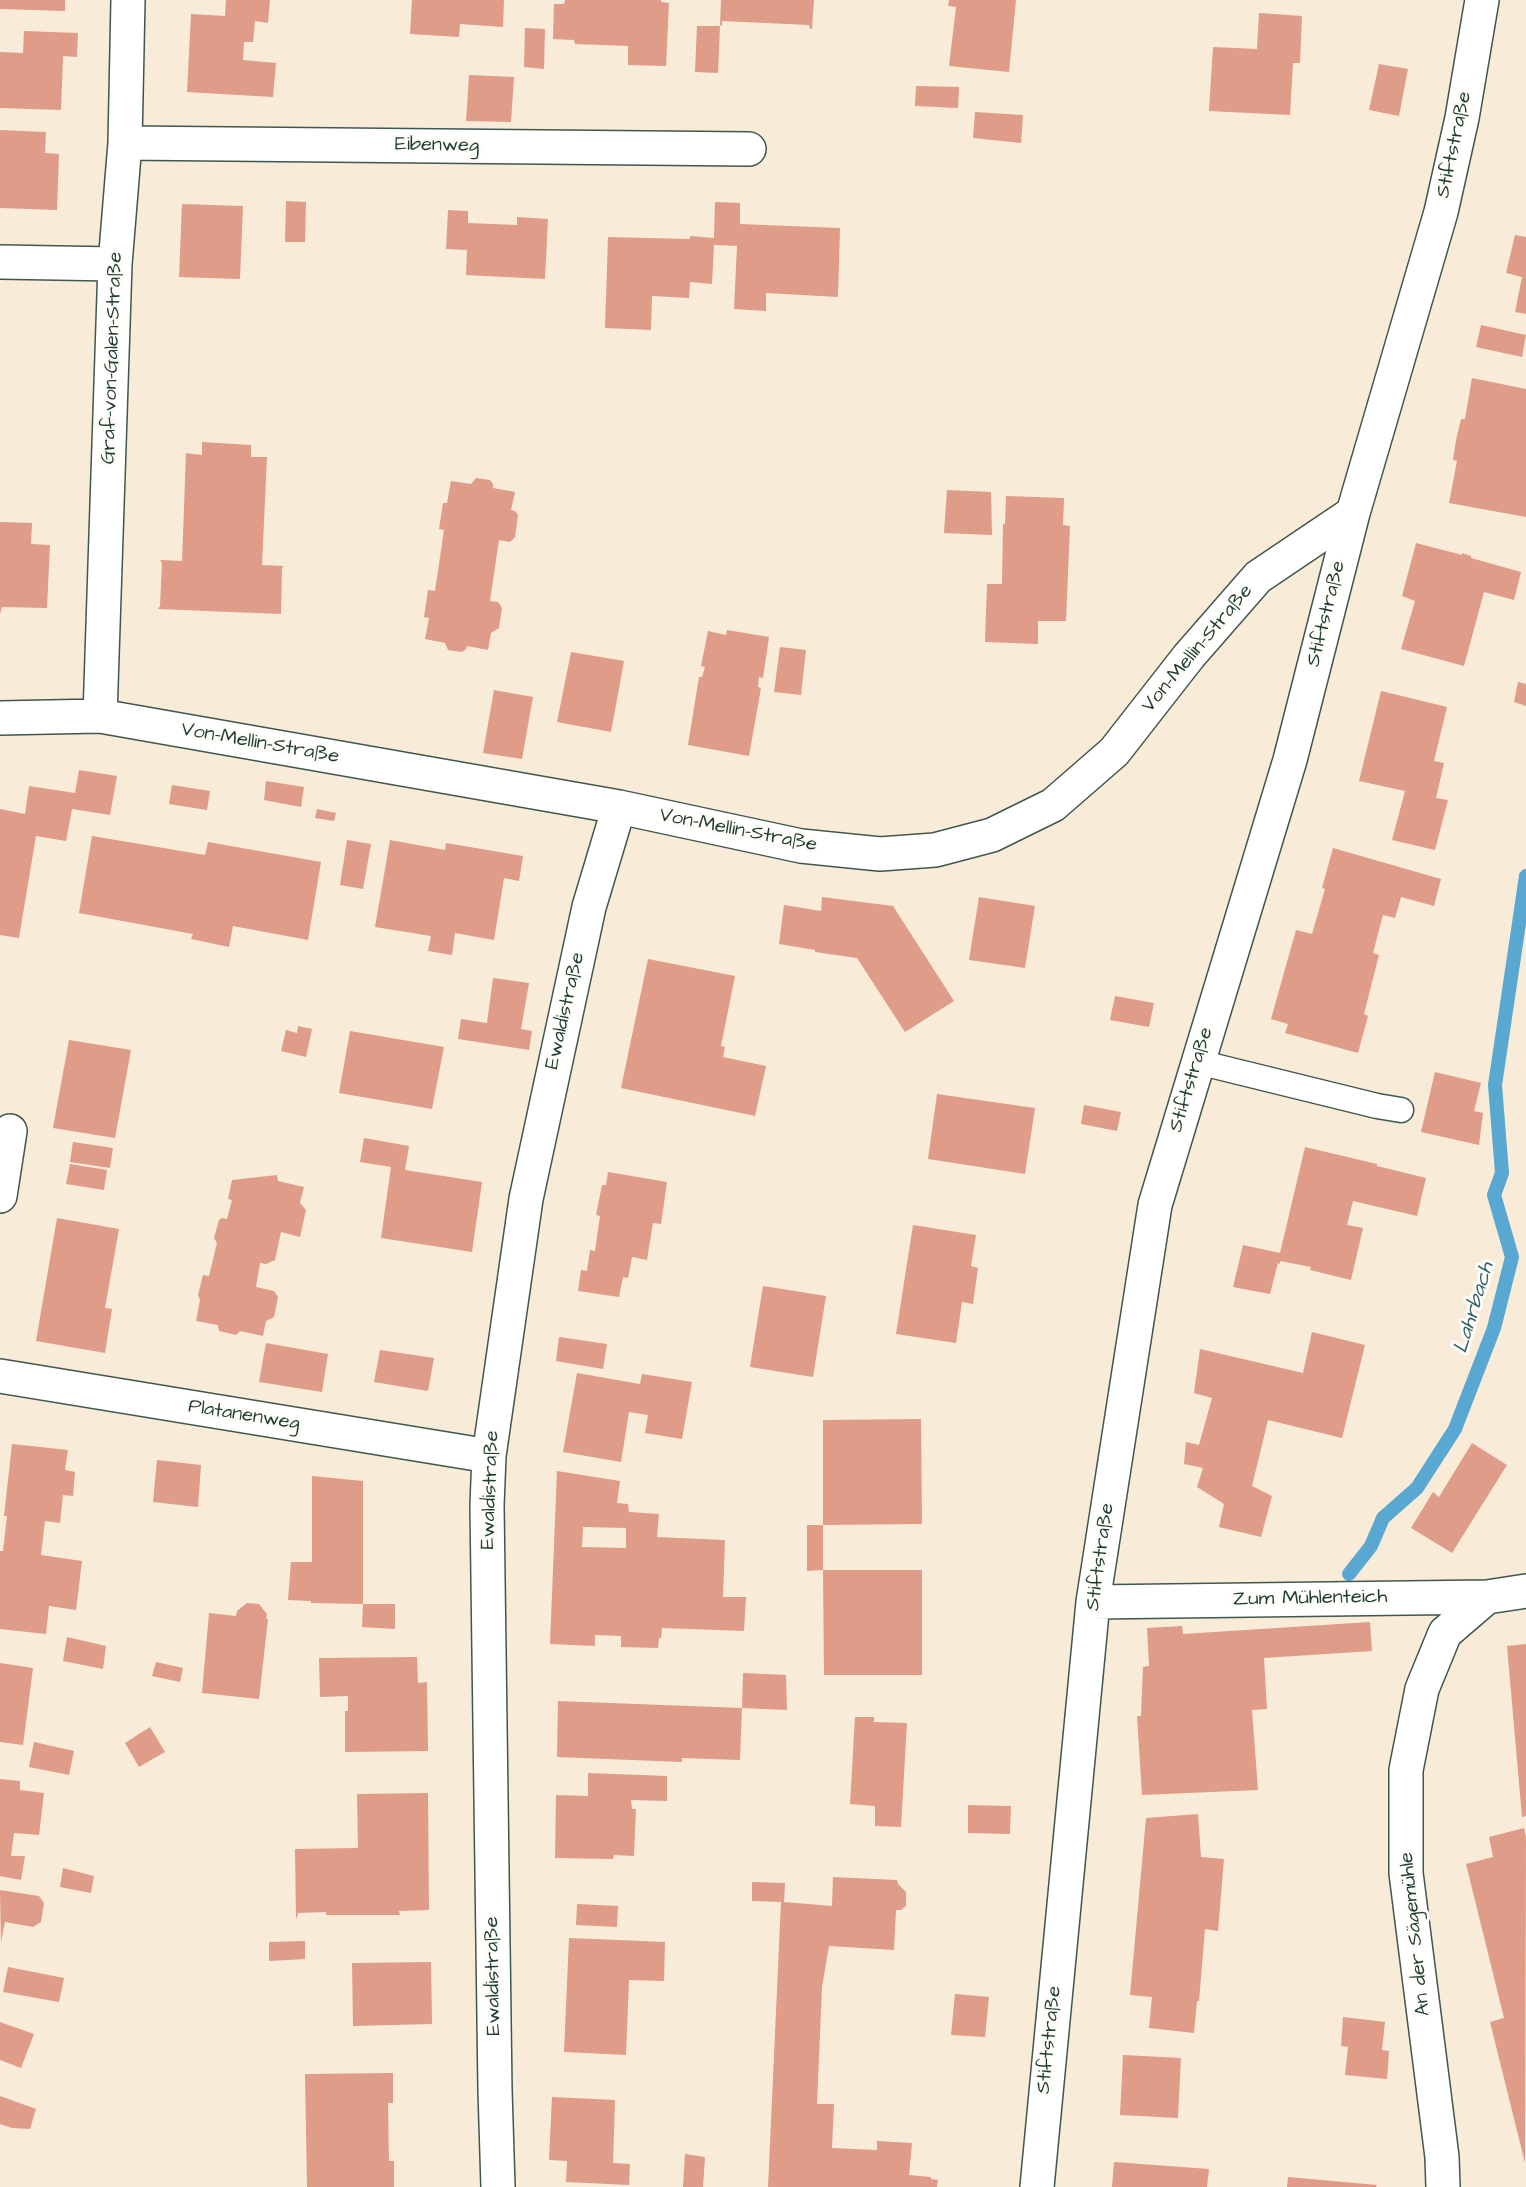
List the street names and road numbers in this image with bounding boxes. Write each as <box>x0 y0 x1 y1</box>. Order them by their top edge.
street label: Stiftstraße <box>1432 90 1478 200</box>
street label: Eibenweg <box>395 133 479 159</box>
street label: Graf-von-Galen-Straße <box>97 251 129 465</box>
street label: Stiftstraße <box>1302 559 1352 669</box>
street label: Von-Mellin-Straße <box>1137 580 1259 718</box>
street label: Von-Mellin-Straße <box>179 718 341 770</box>
street label: Von-Mellin-Straße <box>657 804 819 858</box>
street label: Ewaldistraße <box>541 950 591 1072</box>
street label: Stiftstraße <box>1165 1025 1219 1135</box>
street label: Platanenweg <box>187 1395 301 1437</box>
street label: Ewaldistraße <box>477 1430 505 1550</box>
street label: Stiftstraße <box>1082 1502 1120 1612</box>
street label: Zum Mühlenteich <box>1233 1586 1387 1612</box>
street label: An der Sägemühle <box>1395 1851 1437 2017</box>
street label: Ewaldistraße <box>481 1916 507 2036</box>
street label: Stiftstraße <box>1032 1985 1068 2095</box>

